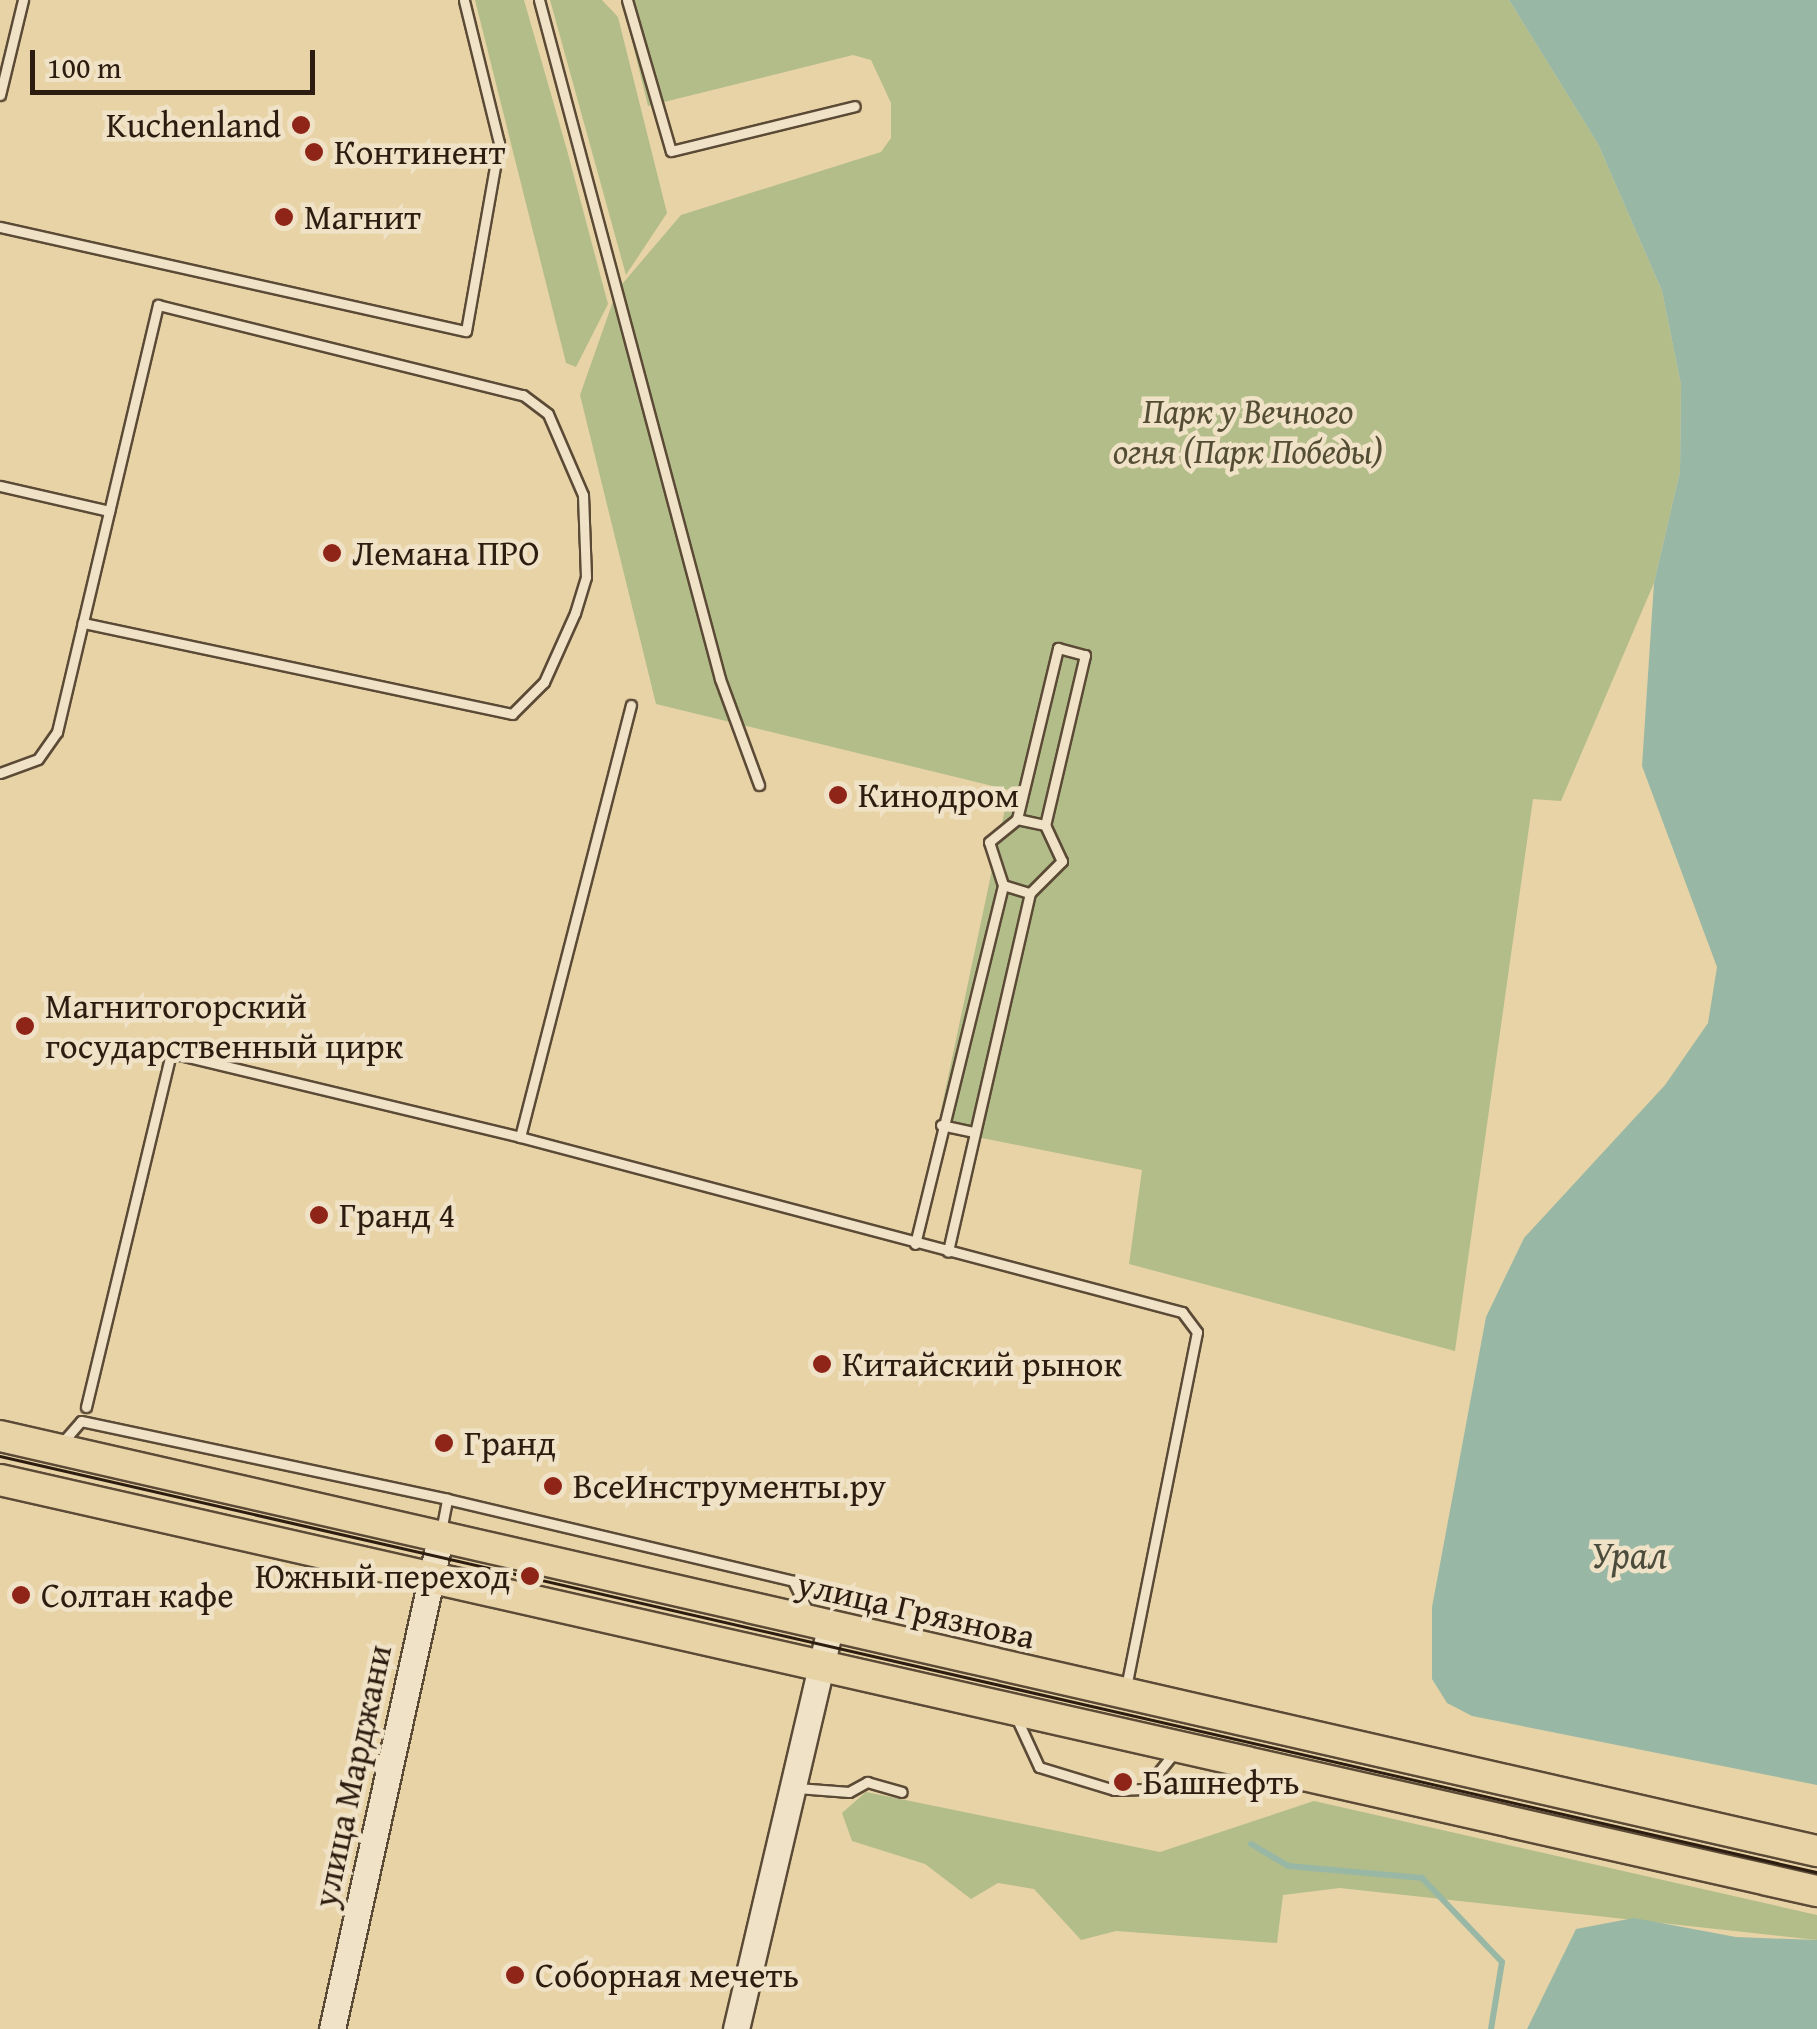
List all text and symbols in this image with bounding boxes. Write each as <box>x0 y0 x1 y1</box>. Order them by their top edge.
scale bar <box>35 30 320 92</box>
text: 100 m <box>47 45 121 89</box>
place label: Kuchenland <box>106 104 281 146</box>
marker: Kuchenland <box>290 114 312 136</box>
place label: Континент <box>334 131 505 173</box>
marker: Континент <box>303 141 325 163</box>
place label: Магнит <box>304 196 421 238</box>
marker: Магнит <box>273 206 295 228</box>
park label: Парк у Вечного огня (Парк Победы) <box>1113 390 1383 472</box>
place label: Лемана ПРО <box>352 532 540 574</box>
marker: Лемана ПРО <box>321 542 343 564</box>
place label: Кинодром <box>858 774 1019 816</box>
marker: Кинодром <box>827 784 849 806</box>
place label: Магнитогорский государственный цирк <box>45 985 403 1067</box>
marker: Магнитогорский государственный цирк <box>14 1015 36 1037</box>
place label: Гранд 4 <box>339 1194 455 1236</box>
marker: Гранд 4 <box>308 1204 330 1226</box>
place label: Китайский рынок <box>842 1343 1122 1385</box>
marker: Китайский рынок <box>811 1353 833 1375</box>
place label: Гранд <box>464 1422 556 1464</box>
marker: Гранд <box>433 1432 455 1454</box>
place label: ВсеИнструменты.ру <box>573 1465 886 1507</box>
marker: ВсеИнструменты.ру <box>542 1475 564 1497</box>
water label: Урал <box>1591 1532 1667 1578</box>
place label: Южный переход <box>255 1555 510 1597</box>
street label: улица Грязнова <box>793 1562 1039 1658</box>
marker: Южный переход <box>519 1565 541 1587</box>
place label: Солтан кафе <box>41 1574 234 1616</box>
marker: Солтан кафе <box>10 1584 32 1606</box>
street label: улица Марджани <box>304 1641 400 1911</box>
place label: Башнефть <box>1143 1761 1300 1803</box>
marker: Башнефть <box>1112 1771 1134 1793</box>
place label: Соборная мечеть <box>535 1954 799 1996</box>
marker: Соборная мечеть <box>504 1964 526 1986</box>

